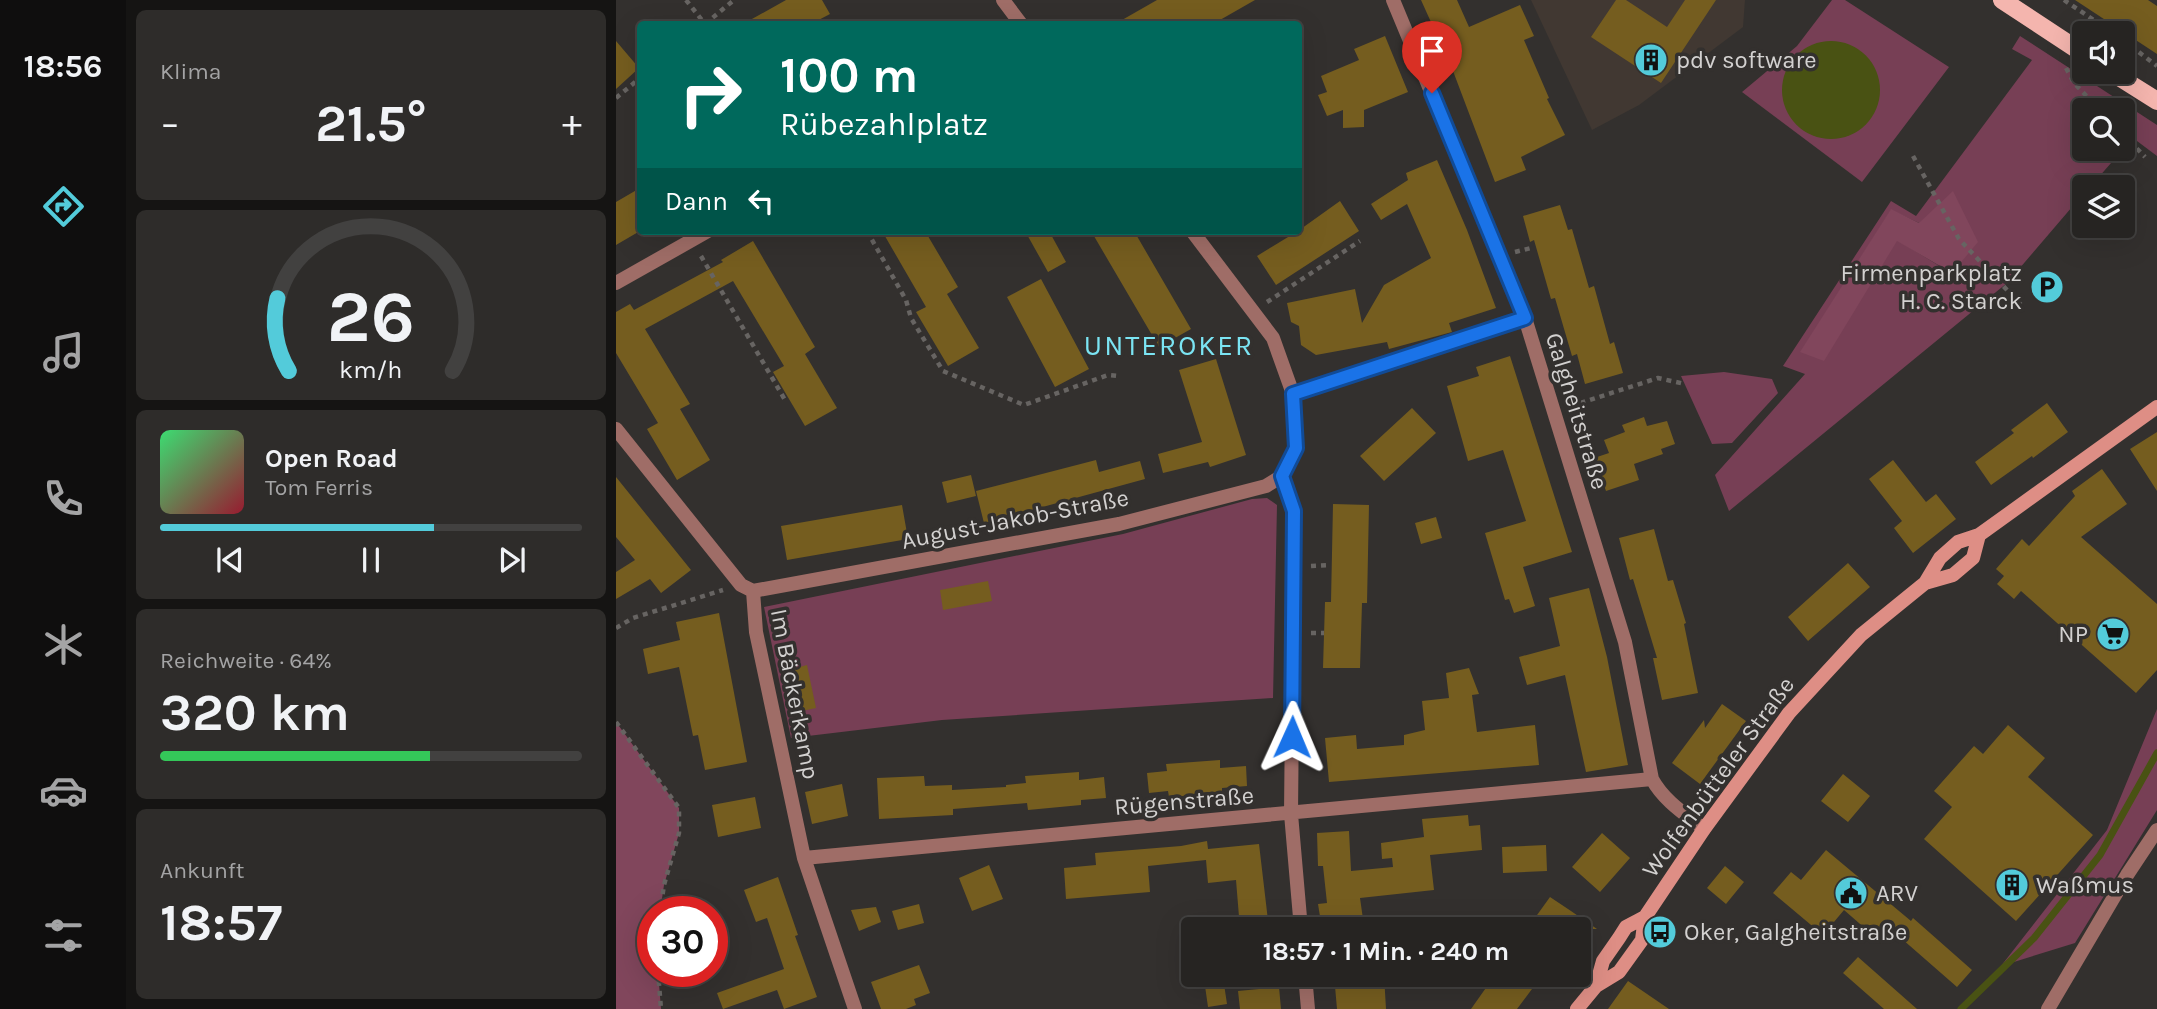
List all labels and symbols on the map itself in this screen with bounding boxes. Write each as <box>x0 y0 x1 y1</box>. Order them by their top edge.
pin <box>1402 21 1462 93</box>
building icon: pdv software <box>1632 41 1670 79</box>
place label: pdv software <box>1676 46 1817 74</box>
place label: Firmenparkplatz H. C. Starck <box>1841 259 2022 315</box>
parking icon: Firmenparkplatz H. C. Starck <box>2028 268 2066 306</box>
district label: UNTEROKER <box>1084 329 1254 362</box>
street label: Galgheitstraße <box>1540 329 1614 493</box>
street label: August-Jakob-Straße <box>899 483 1131 555</box>
street label: Im Bäckerkamp <box>765 606 825 782</box>
supermarket icon: NP <box>2094 615 2132 653</box>
place label: NP <box>2058 620 2088 648</box>
street label: Wolfenbütteler Straße <box>1636 671 1800 883</box>
position arrow <box>1255 700 1329 774</box>
street label: Rügenstraße <box>1113 781 1255 821</box>
building icon: Waßmus <box>1993 866 2031 904</box>
place label: Waßmus <box>2036 871 2134 899</box>
public building icon: ARV <box>1832 874 1870 912</box>
place label: ARV <box>1876 879 1918 907</box>
speed limit sign: 30 <box>637 896 728 987</box>
bus stop icon: Oker, Galgheitstraße <box>1641 913 1679 951</box>
place label: Oker, Galgheitstraße <box>1684 918 1907 946</box>

